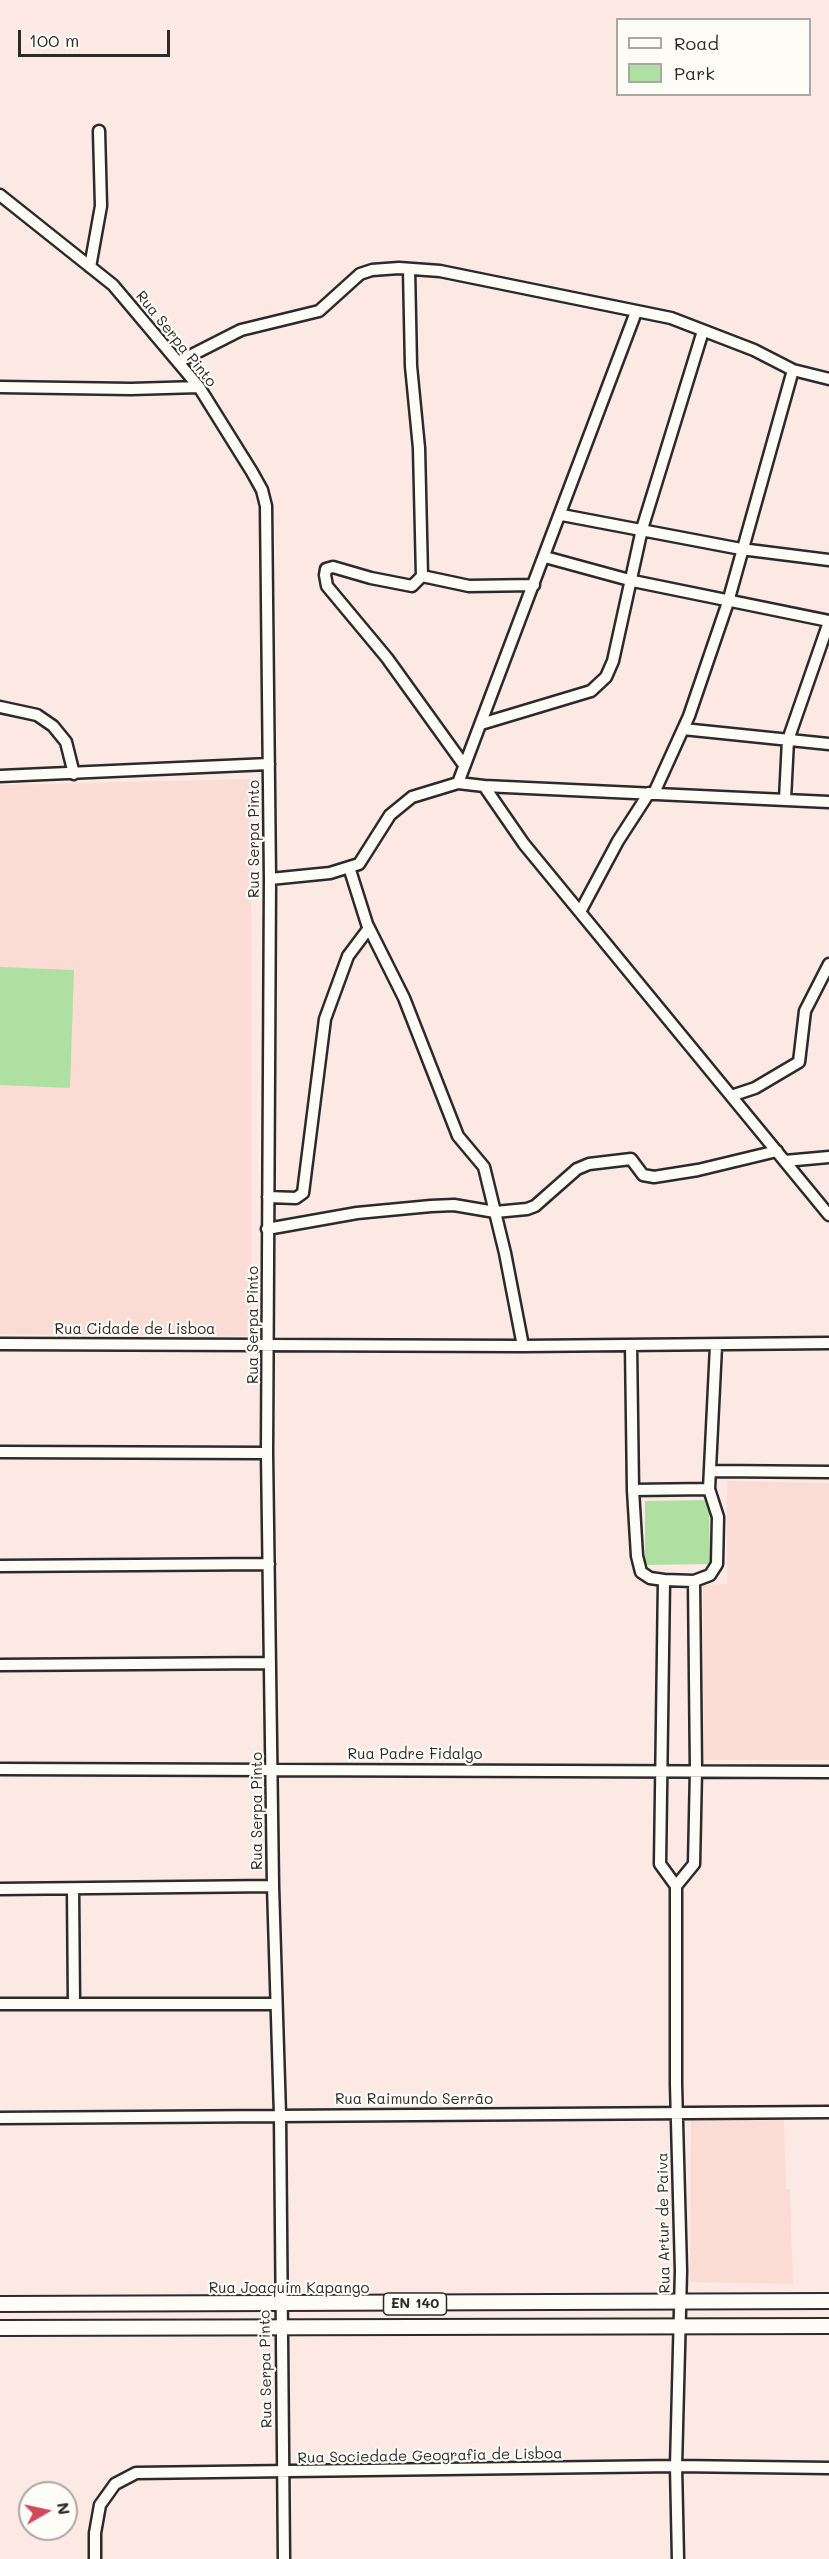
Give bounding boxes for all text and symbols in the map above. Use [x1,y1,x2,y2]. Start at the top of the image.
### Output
scale bar [21,18,172,56]
legend [616,18,811,96]
text: 100 m [29,28,79,52]
text: Road [674,31,719,55]
text: Park [674,61,715,85]
street label: Rua Serpa Pinto [132,287,220,391]
street label: Rua Serpa Pinto [245,780,263,898]
street label: Rua Serpa Pinto [244,1266,262,1384]
street label: Rua Cidade de Lisboa [55,1320,215,1338]
street label: Rua Padre Fidalgo [348,1745,482,1763]
street label: Rua Serpa Pinto [248,1752,266,1870]
street label: Rua Raimundo Serrão [335,2090,493,2108]
street label: Rua Artur de Paiva [654,2152,674,2294]
street label: Rua Joaquim Kapango [209,2279,369,2297]
road number: EN 140 [384,2293,446,2315]
street label: Rua Serpa Pinto [256,2310,276,2428]
street label: Rua Sociedade Geografia de Lisboa [297,2445,563,2467]
north arrow [18,2481,78,2541]
text: N [53,2501,76,2516]

